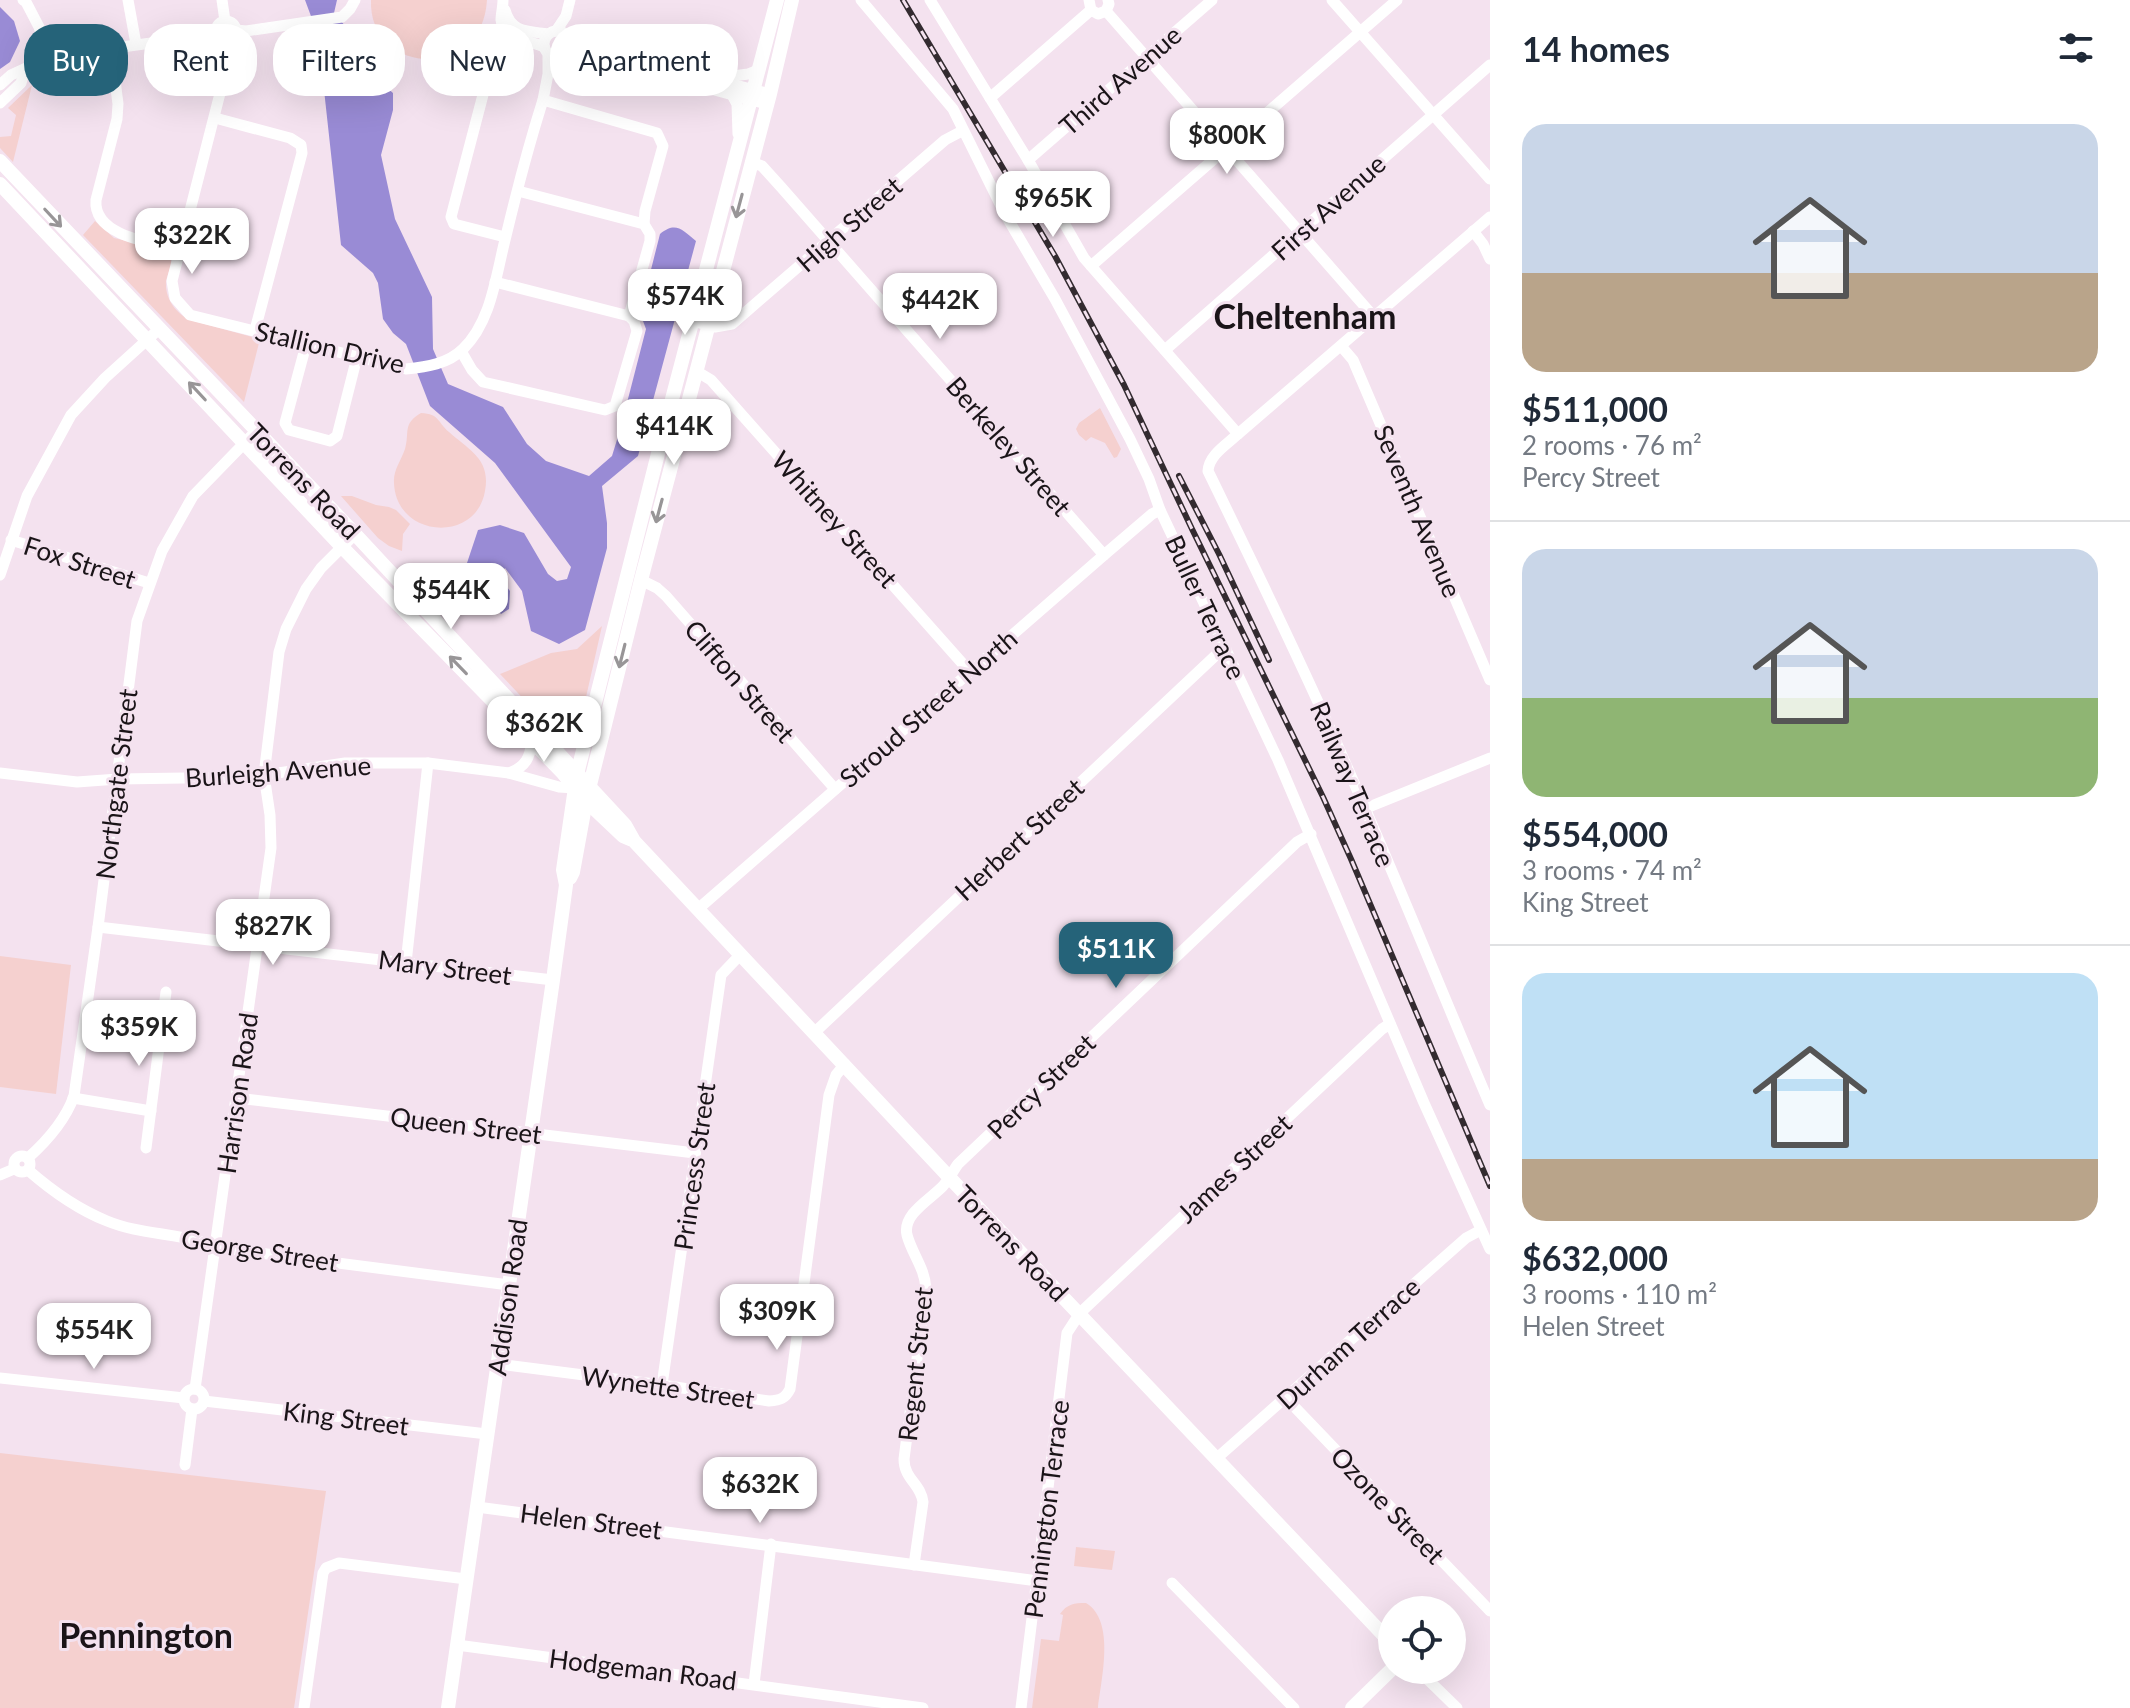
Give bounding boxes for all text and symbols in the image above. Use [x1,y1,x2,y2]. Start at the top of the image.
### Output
street label: Third Avenue [1052,18,1188,142]
chip: Buy [24,24,128,96]
chip: Rent [144,24,257,96]
chip: Filters [273,24,405,96]
chip: New [421,24,534,96]
chip: Apartment [550,24,738,96]
icon: filters [2054,26,2098,70]
text: 14 homes [1522,28,1670,69]
pin: $800K [1171,108,1283,176]
text: $800K [1188,118,1266,150]
street label: First Avenue [1264,147,1392,267]
street label: High Street [790,169,909,278]
pin: $965K [997,171,1109,239]
icon: home [1738,176,1882,320]
text: $965K [1014,181,1092,213]
one-way arrow [731,192,746,218]
one-way arrow [44,208,63,228]
pin: $322K [136,208,248,276]
text: $322K [153,218,231,250]
pin: $574K [629,269,741,337]
pin: $442K [884,273,996,341]
text: $574K [646,279,724,311]
text: $442K [901,283,979,315]
district label: Cheltenham [1213,295,1397,336]
street label: Stallion Drive [252,314,408,380]
street label: Berkeley Street [940,370,1078,522]
one-way arrow [188,382,206,402]
text: $511,000 [1522,388,1668,429]
pin: $414K [618,399,730,467]
text: $414K [635,409,713,441]
street label: Torrens Road [241,416,367,546]
street label: Seventh Avenue [1367,420,1469,602]
text: 2 rooms · 76 m² [1522,429,1702,461]
street label: Whitney Street [765,444,905,594]
text: Percy Street [1522,461,1660,493]
one-way arrow [650,498,665,524]
street label: Fox Street [20,529,141,595]
street label: Buller Terrace [1159,530,1253,684]
pin: $544K [395,563,507,631]
text: $544K [412,573,490,605]
icon: home [1738,601,1882,745]
street label: Clifton Street [678,613,802,749]
street label: Stroud Street North [833,622,1023,794]
one-way arrow [614,642,629,668]
one-way arrow [449,656,468,675]
street label: Northgate Street [88,686,144,881]
pin: $362K [488,696,600,764]
street label: Railway Terrace [1304,697,1402,871]
text: $362K [505,706,583,738]
street label: Burleigh Avenue [184,749,372,793]
street label: Herbert Street [948,771,1091,907]
text: $554,000 [1522,813,1668,854]
text: 3 rooms · 74 m² [1522,854,1702,886]
text: King Street [1522,886,1649,918]
pin: $827K [217,899,329,967]
text: $827K [234,909,312,941]
pin: $511K [1060,922,1172,990]
text: $511K [1077,932,1155,964]
street label: Mary Street [377,943,514,991]
pin: $359K [83,1000,195,1068]
text: $359K [100,1010,178,1042]
street label: Harrison Road [210,1010,264,1176]
icon: home [1738,1025,1882,1169]
street label: Percy Street [980,1026,1102,1145]
street label: Princess Street [666,1079,722,1252]
street label: Queen Street [389,1100,544,1150]
street label: James Street [1170,1106,1298,1229]
street label: Torrens Road [949,1178,1075,1308]
street label: Addison Road [480,1217,534,1377]
street label: George Street [179,1222,342,1278]
text: $632,000 [1522,1237,1668,1278]
street label: Durham Terrace [1270,1270,1426,1416]
text: 3 rooms · 110 m² [1522,1278,1717,1310]
pin: $309K [721,1284,833,1352]
street label: Regent Street [891,1285,939,1443]
text: $309K [738,1294,816,1326]
pin: $554K [38,1303,150,1371]
text: Helen Street [1522,1310,1665,1342]
text: $554K [55,1313,133,1345]
street label: Wynette Street [579,1359,757,1415]
street label: King Street [281,1394,411,1442]
street label: Pennington Terrace [1017,1398,1075,1620]
street label: Ozone Street [1324,1440,1452,1571]
pin: $632K [704,1457,816,1525]
text: $632K [721,1467,799,1499]
street label: Helen Street [518,1496,664,1546]
map controls [1378,1596,1466,1684]
button: locate [1378,1596,1466,1684]
district label: Pennington [59,1614,233,1655]
street label: Hodgeman Road [547,1642,739,1696]

